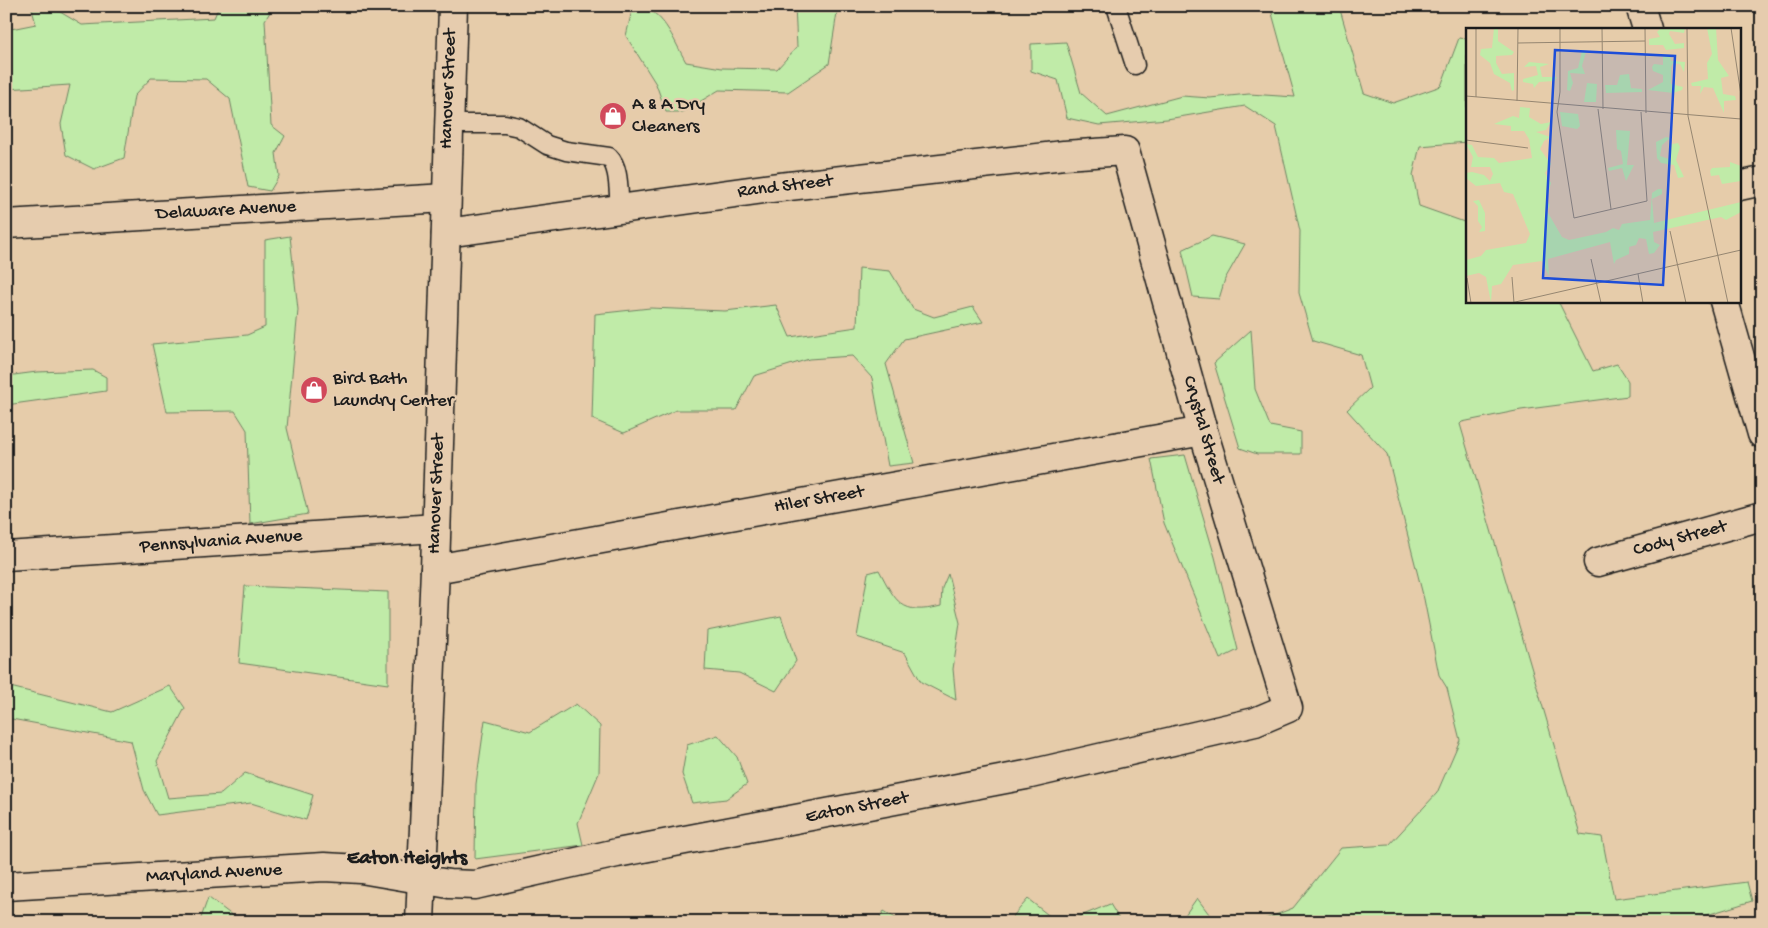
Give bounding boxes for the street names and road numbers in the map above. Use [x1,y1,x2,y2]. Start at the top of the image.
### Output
street label: Hanover Street [435,26,463,150]
street label: Rand Street [736,169,836,204]
street label: Delaware Avenue [153,196,297,226]
street label: Crystal Street [1177,373,1230,489]
street label: Hanover Street [423,431,451,555]
street label: Hiler Street [772,480,868,519]
street label: Cody Street [1631,515,1731,563]
street label: Pennsylvania Avenue [138,525,303,559]
street label: Eaton Street [804,786,913,829]
street label: Maryland Avenue [145,859,283,889]

